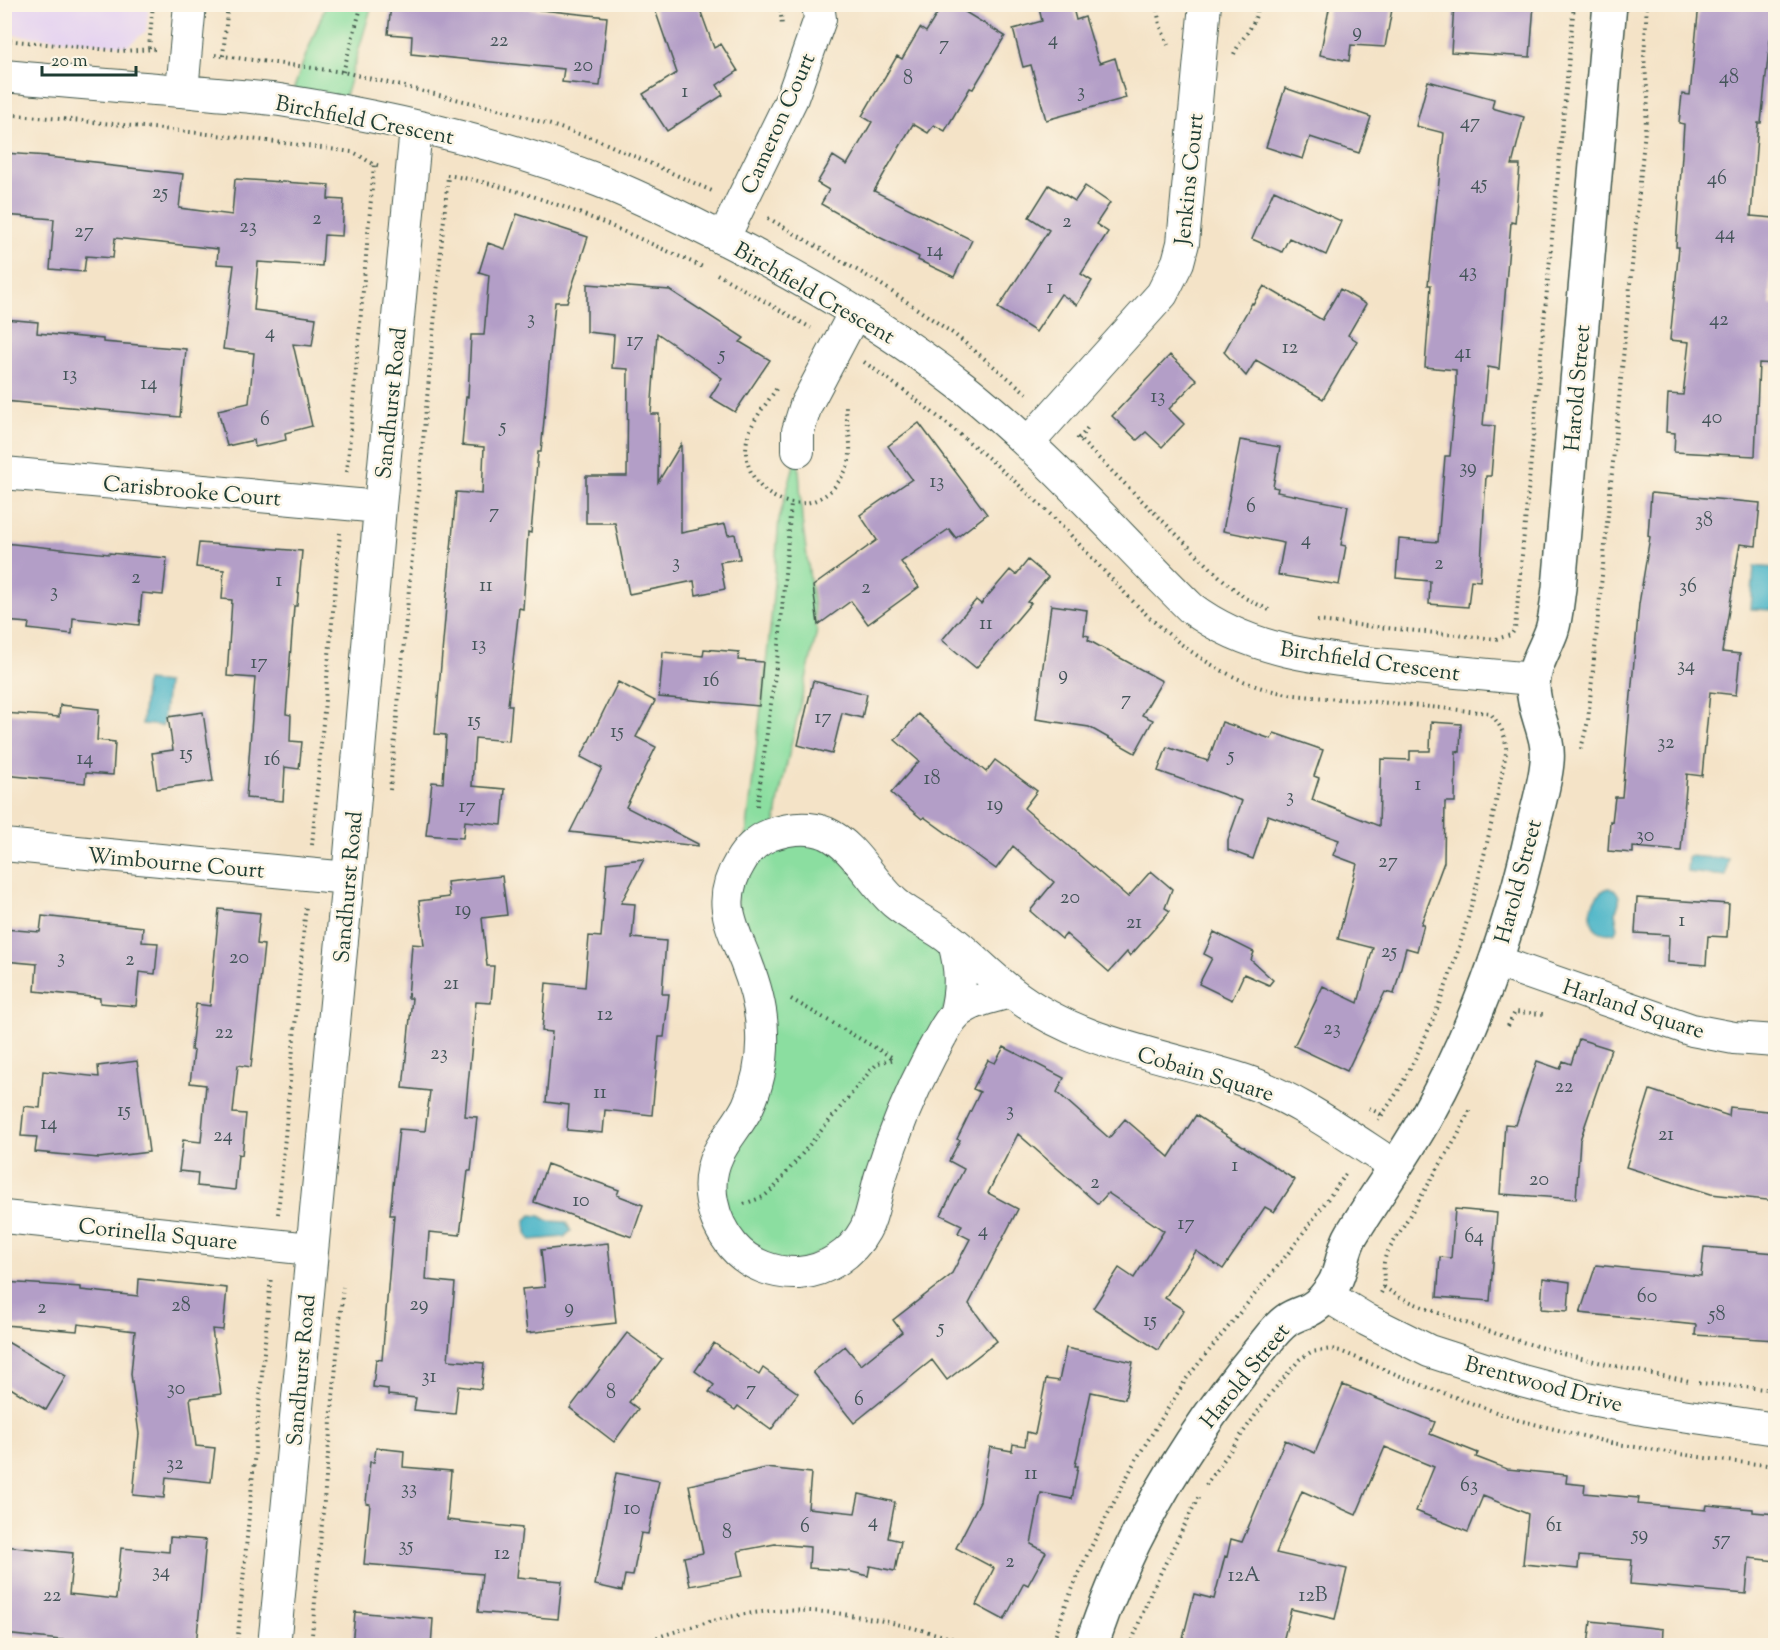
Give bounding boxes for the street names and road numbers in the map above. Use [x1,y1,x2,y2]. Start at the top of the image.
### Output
street label: Cameron Court [734,48,825,200]
street label: Birchfield Crescent [272,89,457,155]
street label: Jenkins Court [1168,112,1214,248]
street label: Birchfield Crescent [727,235,900,354]
street label: Harold Street [1558,323,1601,453]
street label: Sandhurst Road [369,326,417,481]
street label: Carisbrooke Court [101,469,283,517]
street label: Birchfield Crescent [1278,635,1462,691]
street label: Sandhurst Road [327,810,373,965]
street label: Harold Street [1488,816,1552,947]
street label: Wimbourne Court [86,841,266,889]
street label: Harland Square [1558,973,1708,1049]
street label: Cobain Square [1133,1040,1277,1112]
street label: Corinella Square [77,1212,239,1260]
street label: Sandhurst Road [280,1293,326,1448]
street label: Harold Street [1194,1317,1299,1436]
street label: Brentwood Drive [1461,1349,1626,1422]

